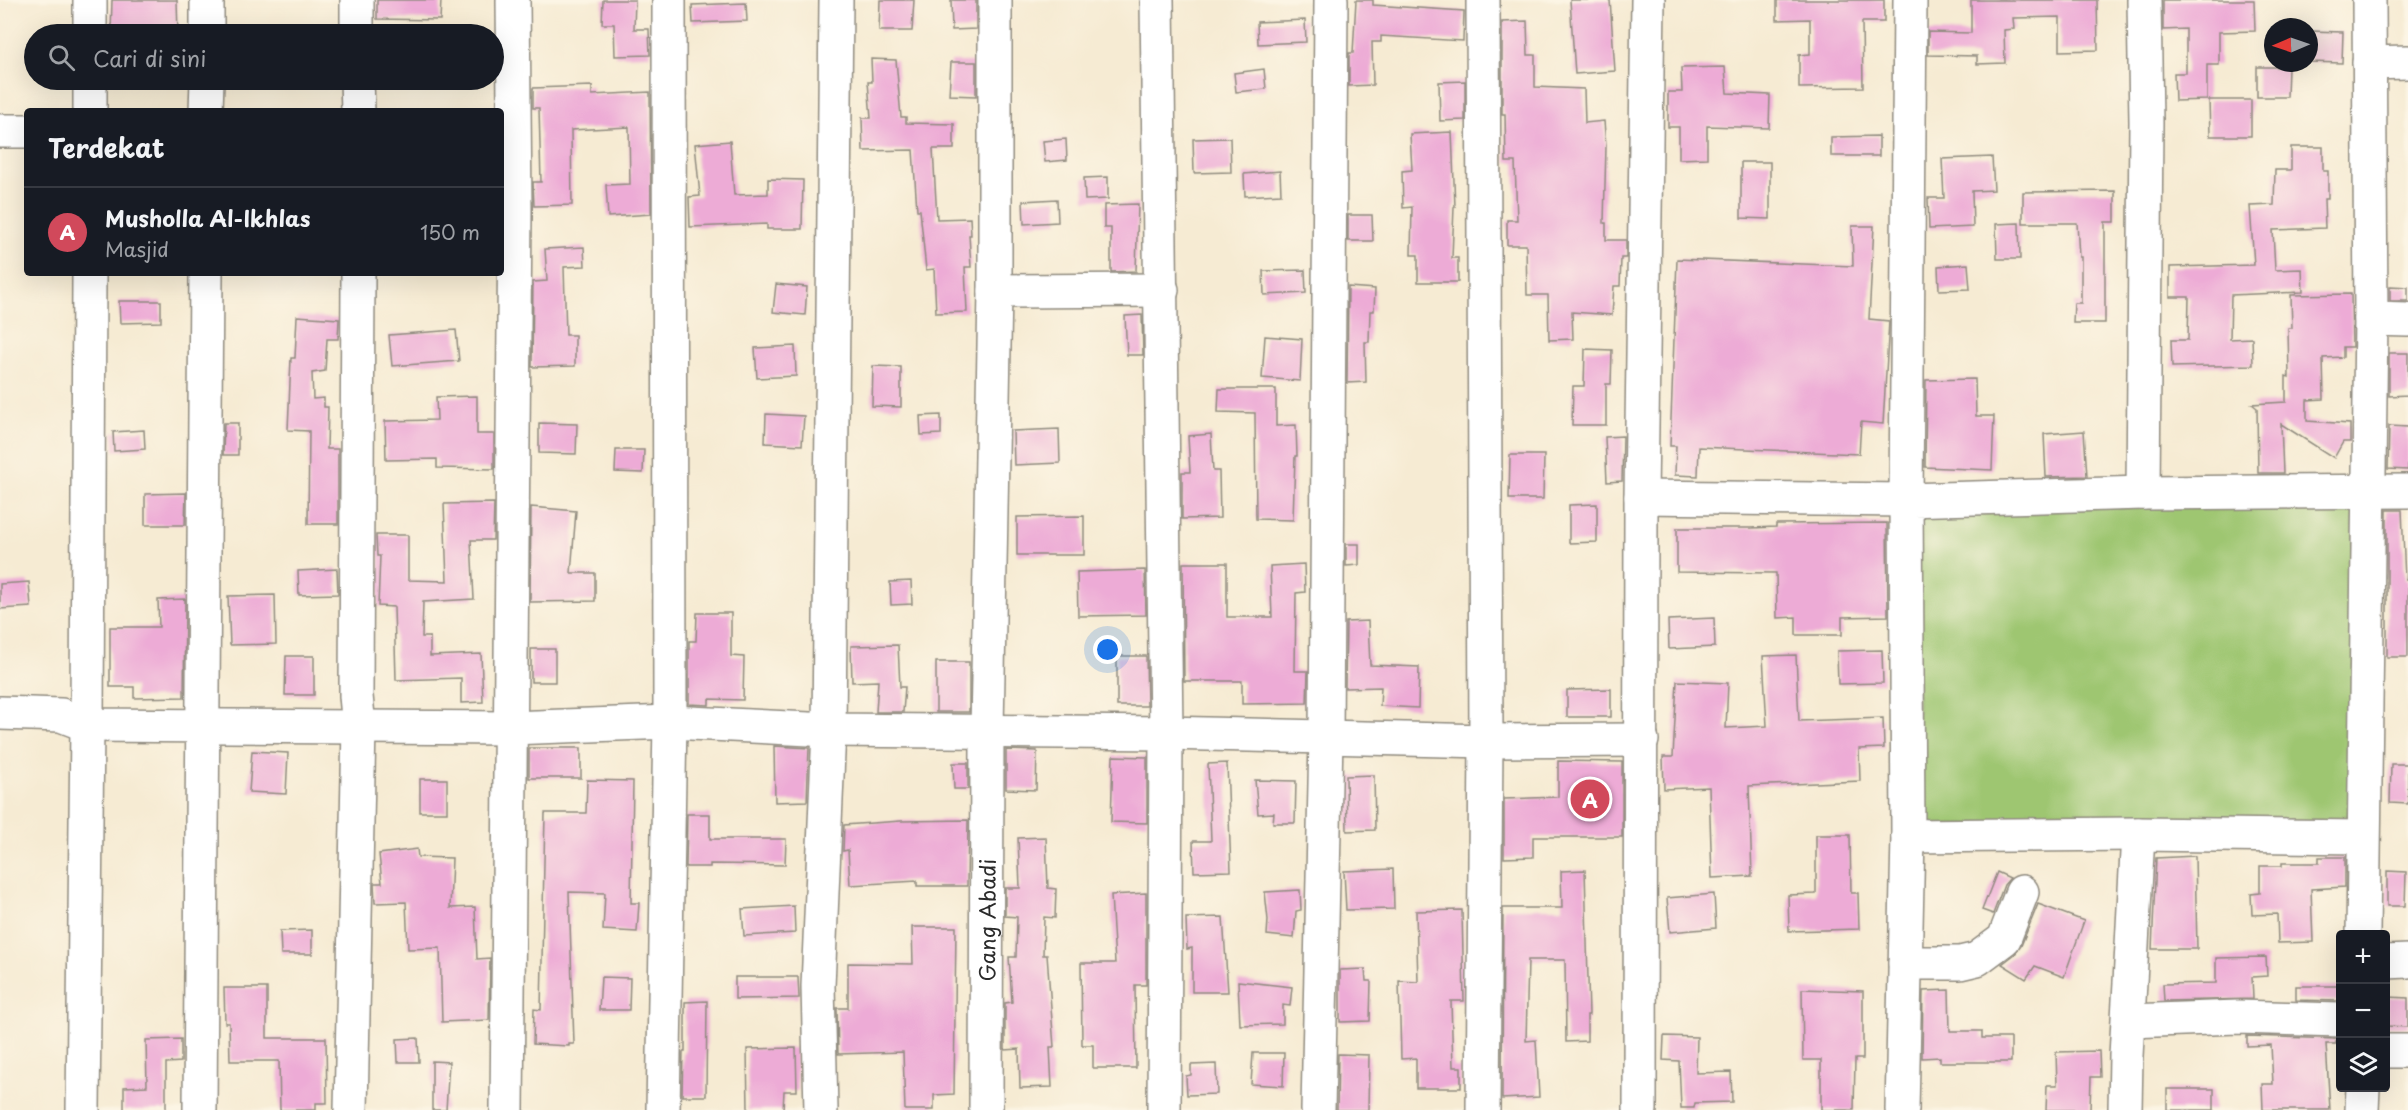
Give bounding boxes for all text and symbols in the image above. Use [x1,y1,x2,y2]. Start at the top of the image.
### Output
north arrow [2264,18,2318,72]
search box [24,24,504,90]
icon: search [45,41,78,74]
text: Cari di sini [93,41,206,74]
text: Terdekat [48,128,165,167]
text: Musholla Al-Ikhlas [105,201,310,234]
text: A [60,217,75,247]
text: 150 m [420,217,480,247]
text: Masjid [105,234,169,264]
your location [1093,635,1122,664]
pin: A [1570,776,1610,822]
street label: Gang Abadi [970,859,1003,981]
map controls [2336,930,2390,1092]
button: + [2336,930,2390,984]
button: − [2336,984,2390,1038]
button: layers [2336,1038,2390,1092]

